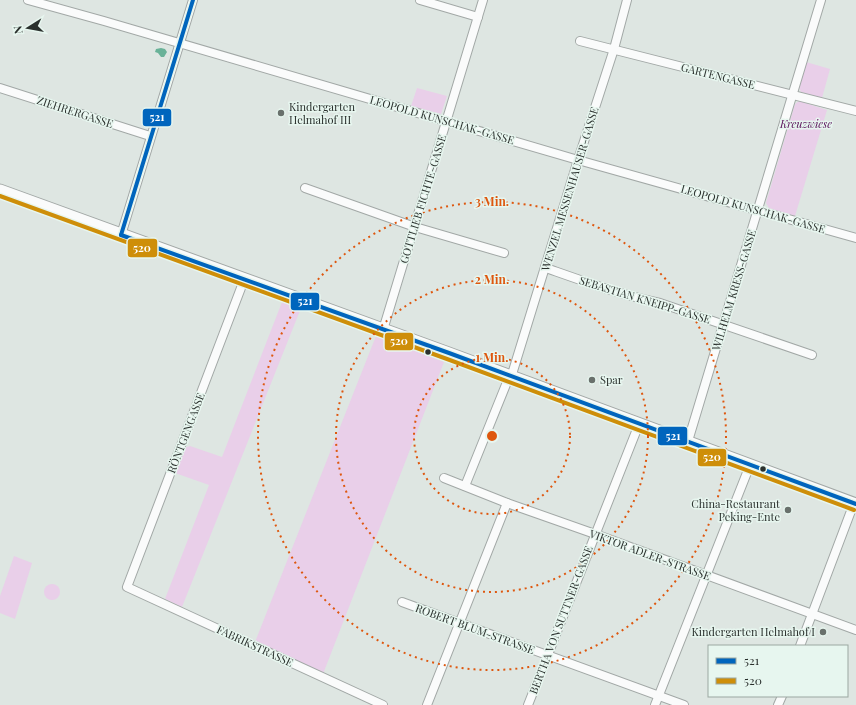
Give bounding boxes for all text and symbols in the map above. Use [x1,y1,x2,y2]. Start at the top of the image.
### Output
north arrow [8,8,48,48]
text: N [10,25,26,35]
street label: GARTENGASSE [679,59,757,92]
street label: ZIEHRERGASSE [35,92,116,131]
street label: LEOPOLD KUNSCHAK-GASSE [368,92,517,147]
place label: Kindergarten Helmahof III [289,99,355,127]
street label: WENZEL MESSENHAUSER-GASSE [537,105,602,274]
line badge: 521 [142,108,172,127]
marker: Kindergarten Helmahof III [276,108,286,118]
text: 521 [149,109,165,124]
park label: Kreuzwiese [779,116,832,131]
street label: GOTTLIEB FICHTE-GASSE [396,132,449,265]
street label: LEOPOLD KUNSCHAK-GASSE [679,181,828,236]
text: 3 Min. [475,193,509,209]
street label: WILHELM KRESS-GASSE [708,227,759,353]
line badge: 520 [127,238,158,258]
text: 520 [133,240,151,255]
text: 2 Min. [475,271,509,287]
street label: SEBASTIAN KNEIPP-GASSE [578,272,713,327]
line badge: 521 [290,292,320,311]
text: 521 [297,293,313,308]
line badge: 520 [384,332,414,351]
text: 520 [390,333,408,348]
unlabelled marker [423,347,433,357]
text: 1 Min. [476,349,508,365]
place label: Spar [600,372,623,387]
marker: Spar [587,375,597,385]
street label: RÖNTGENGASSE [163,390,208,475]
line badge: 521 [657,426,688,446]
text: 521 [665,428,681,443]
centre of rings [485,429,499,443]
line badge: 520 [697,448,727,467]
text: 520 [703,449,721,464]
unlabelled marker [758,464,768,474]
place label: China-Restaurant Peking-Ente [691,496,780,524]
marker: China-Restaurant Peking-Ente [783,505,793,515]
street label: VIKTOR ADLER-STRASSE [587,525,713,584]
street label: BERTHA VON SUTTNER-GASSE [525,543,596,696]
street label: ROBERT BLUM-STRASSE [413,600,537,657]
street label: FABRIKSTRASSE [215,621,296,670]
place label: Kindergarten Helmahof I [692,624,815,639]
marker: Kindergarten Helmahof I [818,627,828,637]
legend [708,645,848,697]
text: 521 [744,652,760,668]
text: 520 [744,672,762,688]

